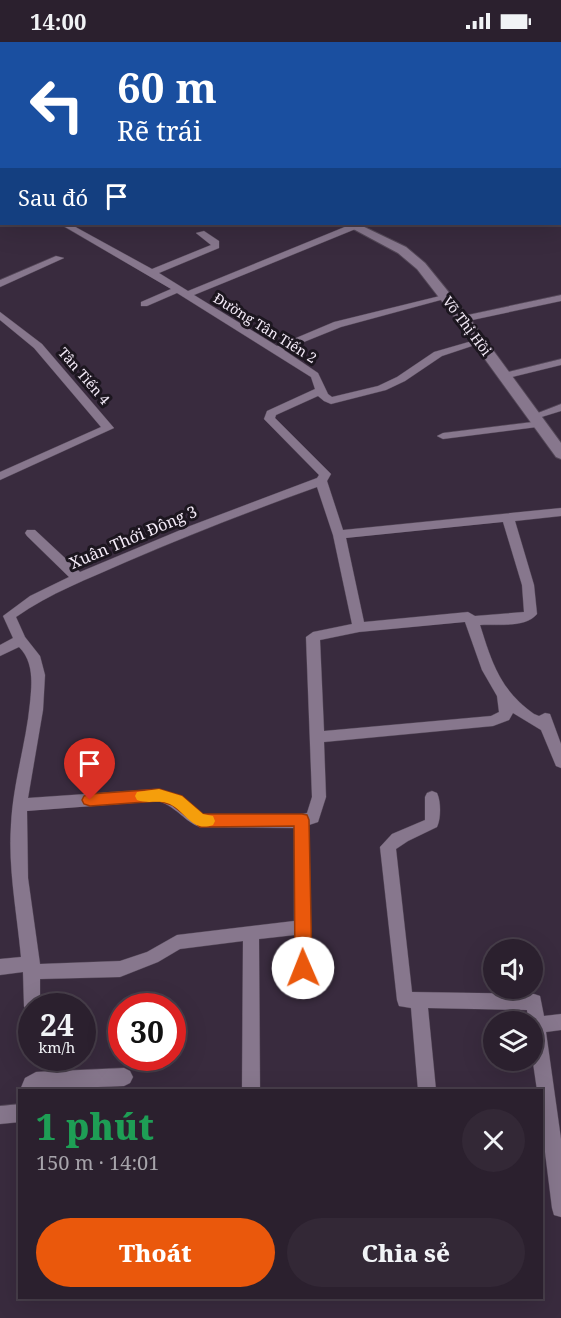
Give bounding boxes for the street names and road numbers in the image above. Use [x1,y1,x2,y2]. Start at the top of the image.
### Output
street label: Đường Tân Tiến 2 [210,288,320,367]
street label: Võ Thị Hồi [439,292,496,360]
street label: Tân Tiến 4 [54,343,115,408]
street label: Xuân Thới Đông 3 [66,500,200,574]

